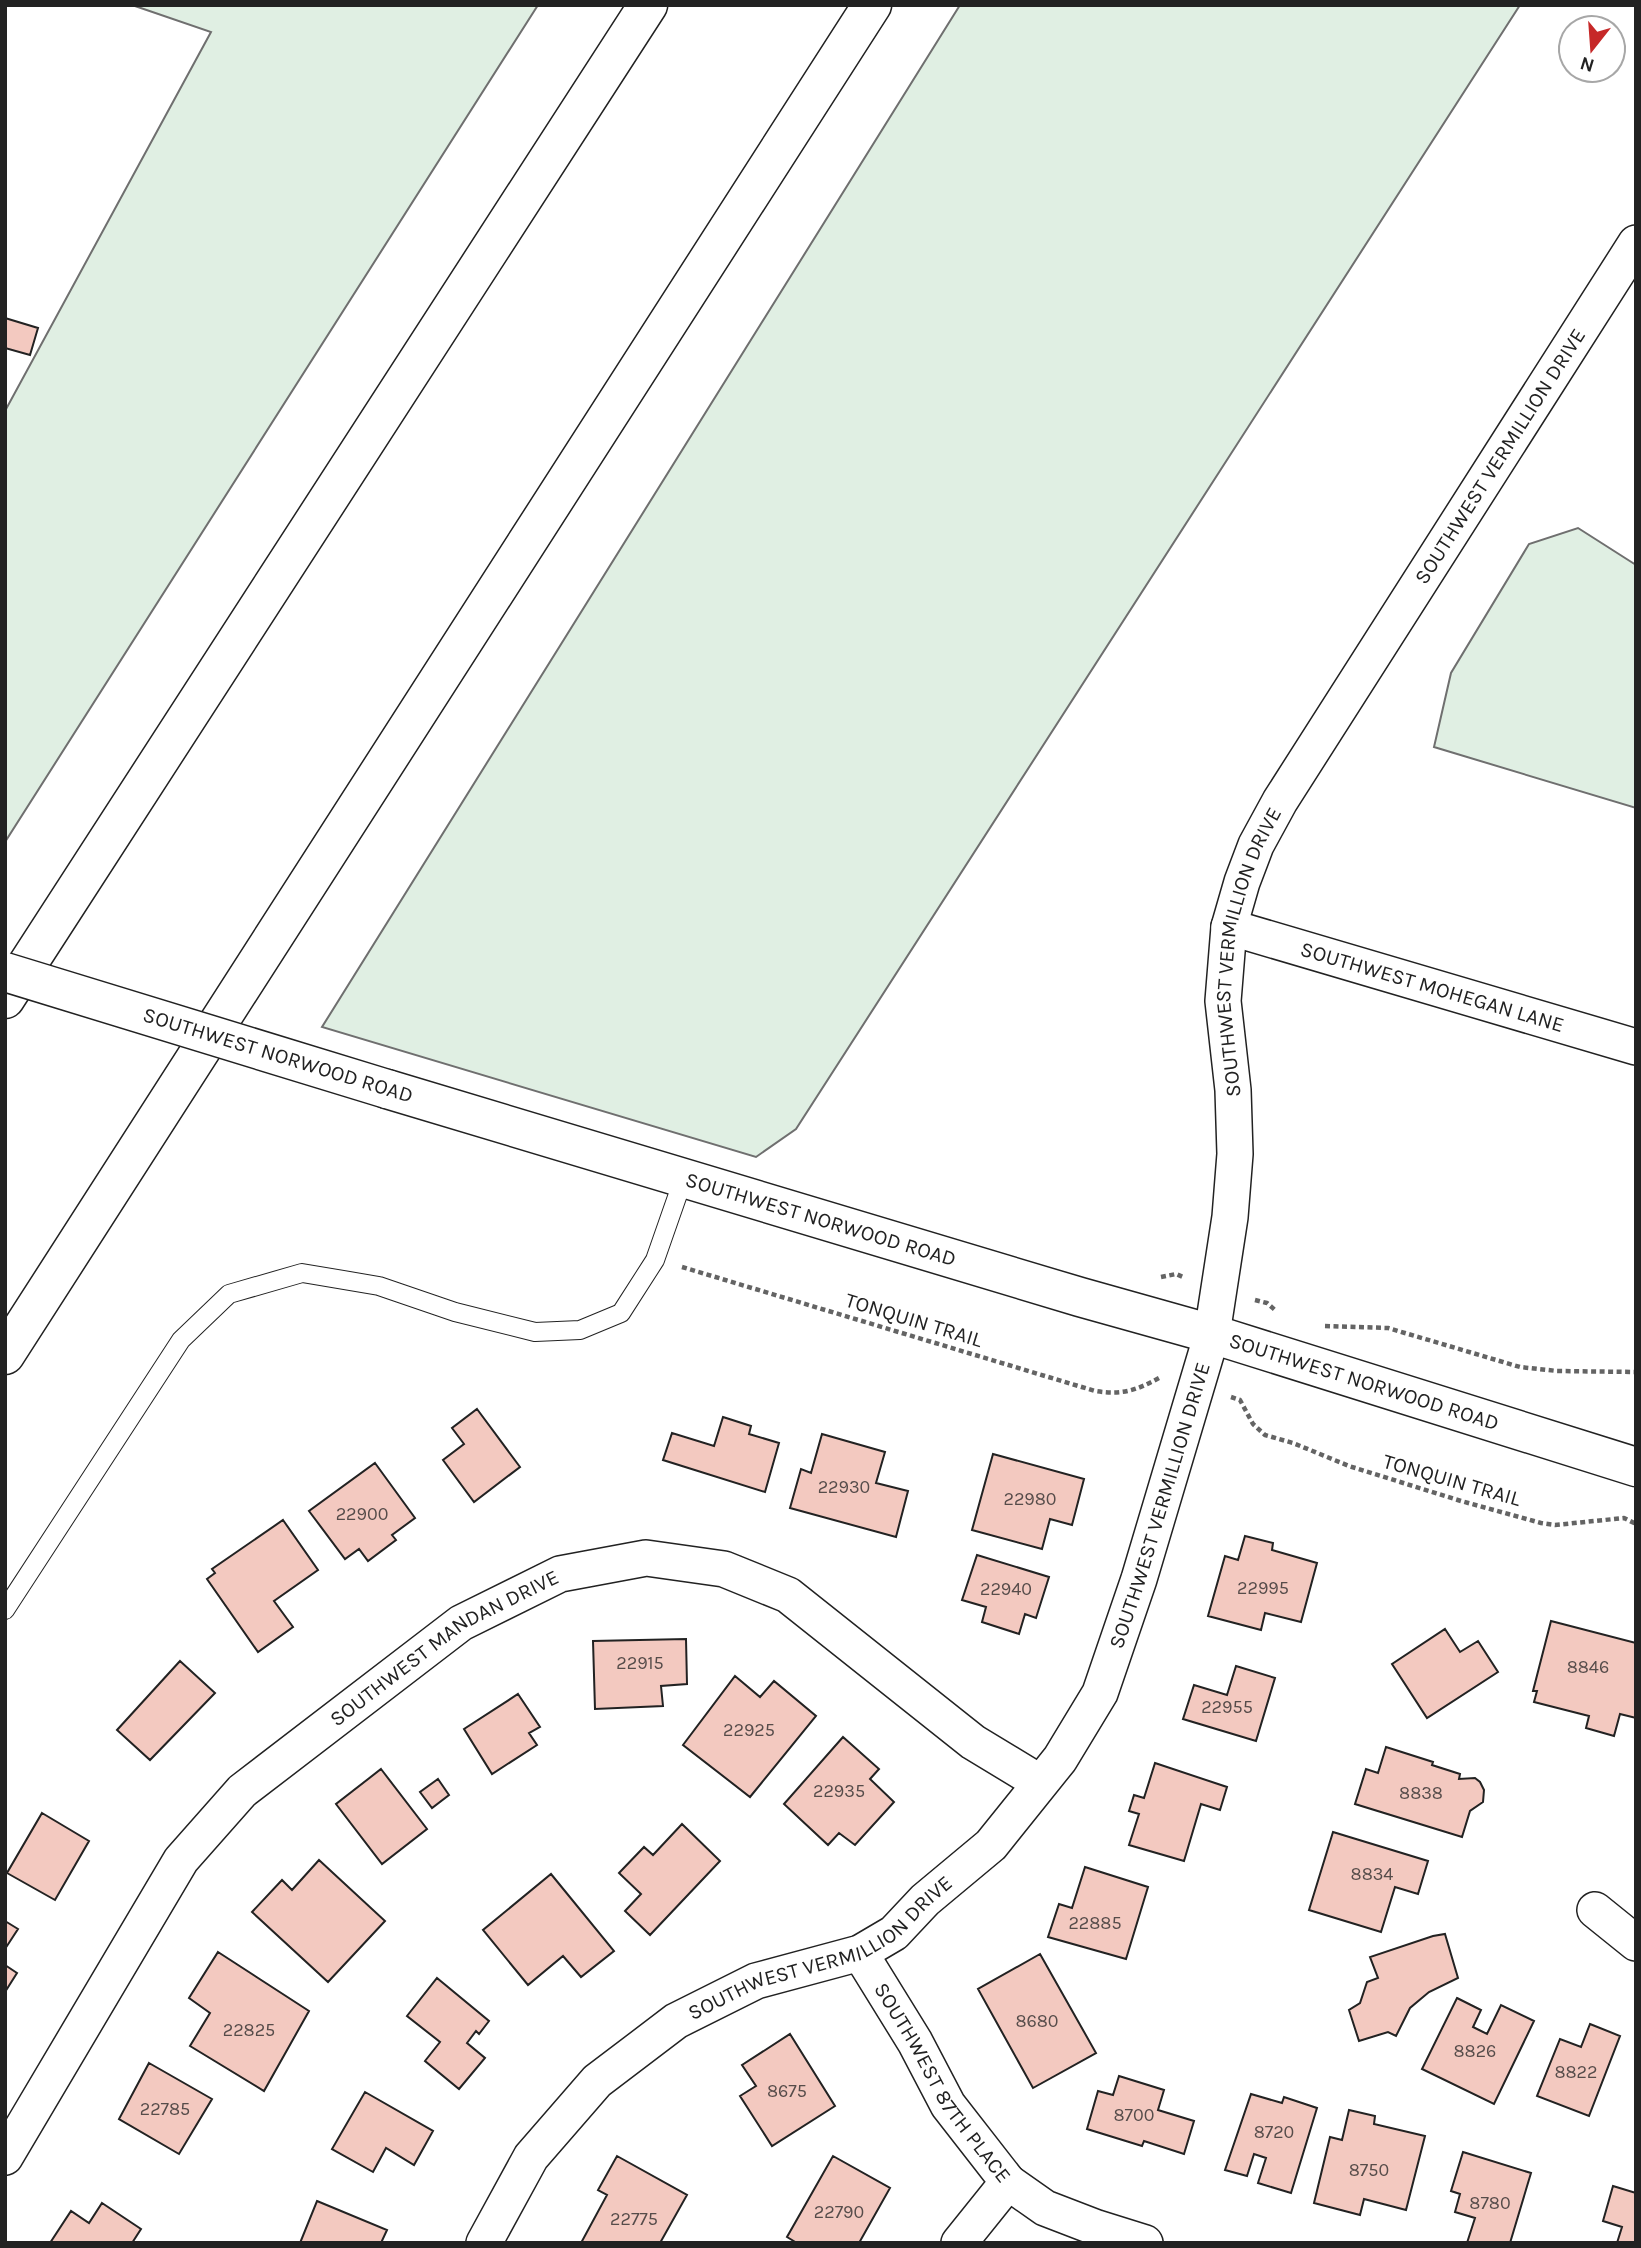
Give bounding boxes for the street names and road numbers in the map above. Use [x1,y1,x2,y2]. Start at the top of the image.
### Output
street label: SOUTHWEST VERMILLION DRIVE [1410,324,1590,589]
street label: SOUTHWEST VERMILLION DRIVE [1211,803,1286,1097]
street label: SOUTHWEST MOHEGAN LANE [1298,937,1567,1037]
street label: SOUTHWEST NORWOOD ROAD [140,1002,416,1108]
street label: SOUTHWEST NORWOOD ROAD [683,1167,959,1271]
street label: TONQUIN TRAIL [842,1288,986,1352]
street label: SOUTHWEST NORWOOD ROAD [1226,1328,1502,1435]
street label: SOUTHWEST VERMILLION DRIVE [1104,1359,1215,1652]
street label: TONQUIN TRAIL [1380,1449,1524,1511]
street label: SOUTHWEST MANDAN DRIVE [325,1565,562,1731]
street label: SOUTHWEST VERMILLION DRIVE [684,1871,957,2025]
street label: SOUTHWEST 87TH PLACE [869,1978,1016,2187]

